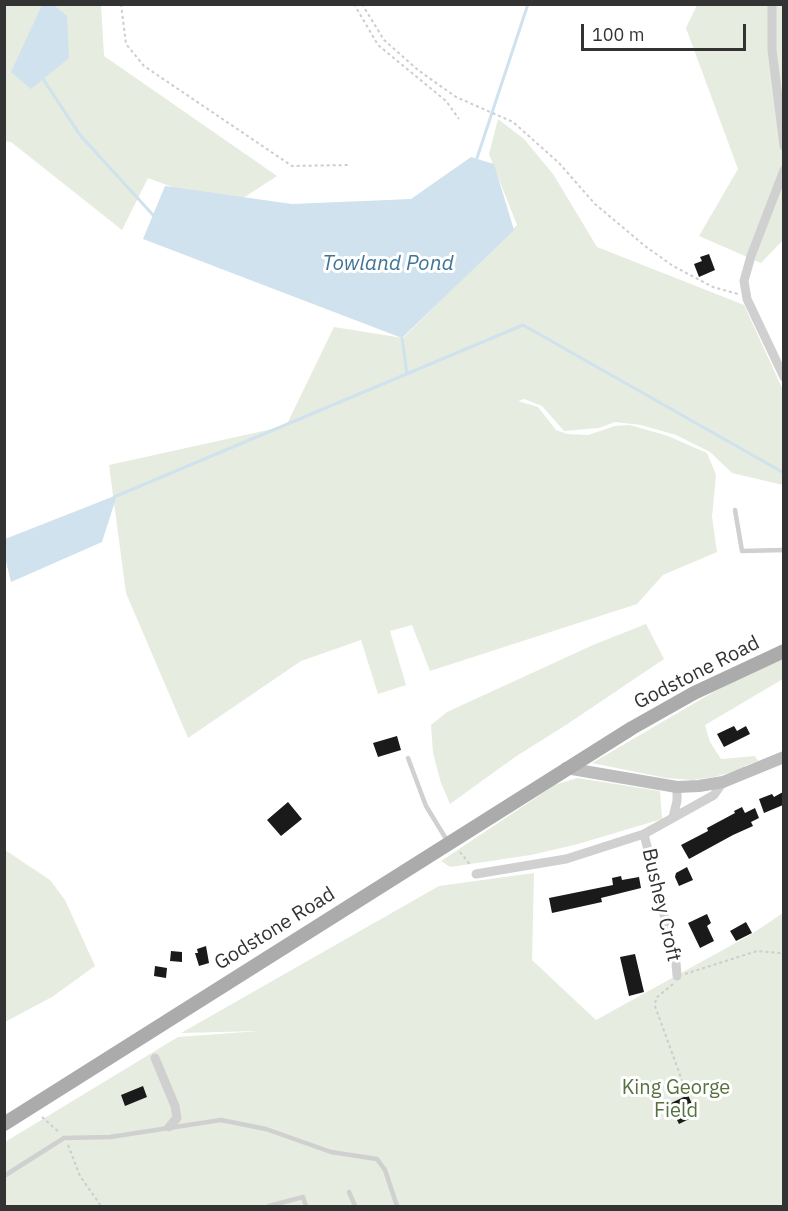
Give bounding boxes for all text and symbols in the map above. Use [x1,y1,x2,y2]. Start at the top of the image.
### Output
scale bar [584,12,749,50]
text: 100 m [592,23,644,46]
water label: Towland Pond [322,251,454,277]
street label: Godstone Road [630,631,764,715]
street label: Bushey Croft [636,846,686,964]
street label: Godstone Road [210,882,340,976]
park label: King George Field [622,1076,730,1123]

